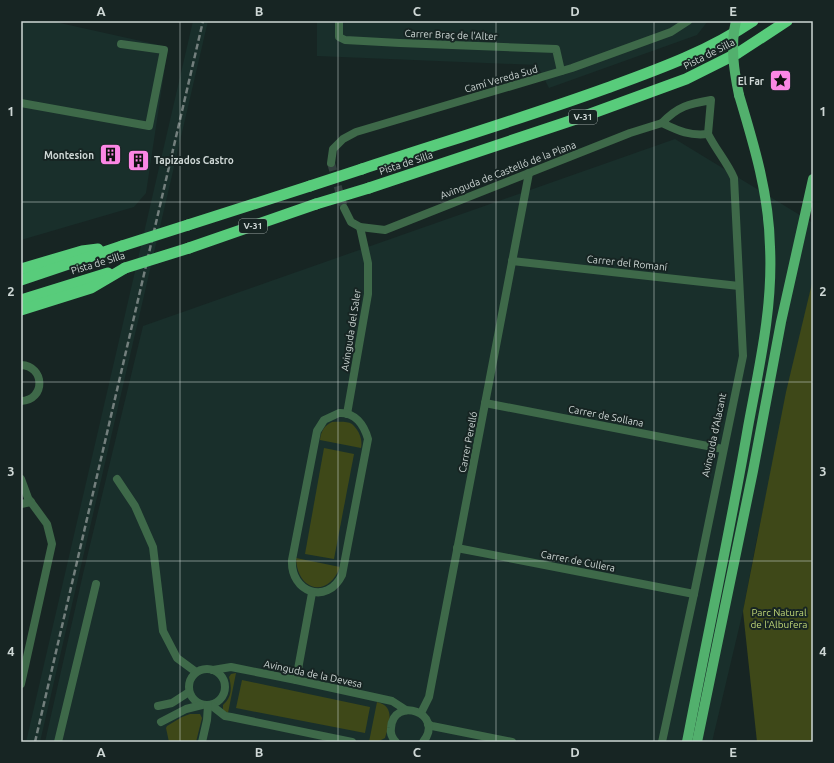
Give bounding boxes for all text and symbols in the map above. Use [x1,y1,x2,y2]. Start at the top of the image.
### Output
text: A [96,4,106,18]
text: B [255,4,264,18]
text: C [413,4,422,18]
text: D [570,4,580,18]
text: E [729,4,737,18]
street label: Carrer Braç de l'Alter [404,28,498,42]
street label: Pista de Silla [682,36,736,72]
street label: Camí Vereda Sud [463,63,539,95]
place icon: El Far [767,68,793,94]
place label: El Far [738,76,765,87]
text: 1 [7,104,15,118]
text: 1 [819,104,827,118]
road number: V-31 [569,110,597,124]
street label: Avinguda de Castelló de la Plana [439,139,577,201]
building icon: Montesion [97,142,123,168]
building icon: Tapizados Castro [125,147,151,173]
street label: Pista de Silla [378,149,434,177]
place label: Montesion [44,150,94,161]
place label: Tapizados Castro [154,155,234,166]
road number: V-31 [239,219,267,233]
street label: Pista de Silla [70,250,126,276]
street label: Carrer del Romaní [586,253,668,273]
text: 2 [7,284,15,298]
text: 2 [819,284,827,298]
street label: Avinguda del Saler [339,288,363,372]
street label: Avinguda d'Alacant [700,392,728,478]
street label: Carrer de Sollana [567,403,645,429]
street label: Carrer Perelló [457,410,479,474]
text: 3 [7,464,15,478]
text: 3 [819,464,827,478]
street label: Carrer de Cullera [540,548,616,574]
park label: Parc Natural de l'Albufera [751,607,807,630]
text: 4 [7,644,15,658]
text: 4 [819,644,827,658]
street label: Avinguda de la Devesa [263,658,363,690]
text: A [96,745,106,759]
text: B [255,745,264,759]
text: C [413,745,422,759]
text: D [570,745,580,759]
text: E [729,745,737,759]

